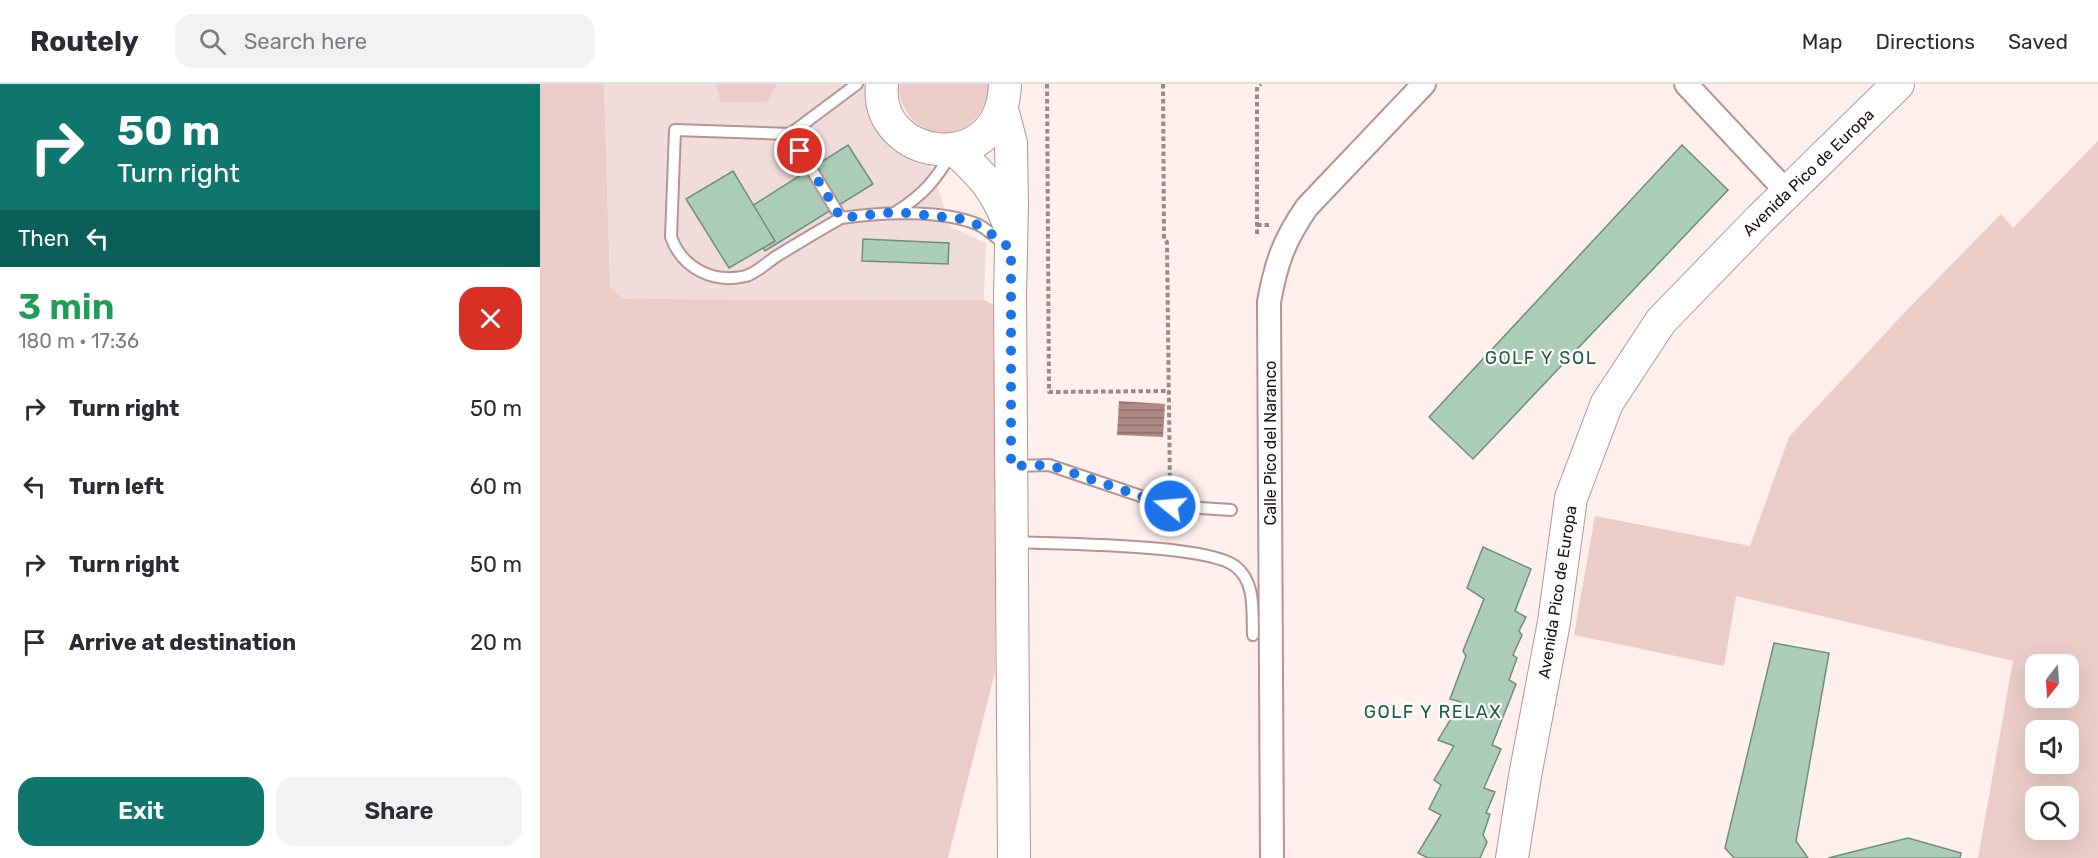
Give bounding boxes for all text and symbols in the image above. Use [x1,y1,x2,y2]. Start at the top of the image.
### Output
search box [175,14,595,68]
text: Routely [30,25,139,58]
icon: search [196,25,229,58]
text: Search here [244,28,367,55]
text: Map [1802,29,1843,54]
text: Directions [1876,29,1975,54]
text: Saved [2008,29,2068,54]
street label: Avenida Pico de Europa [1739,105,1878,240]
text: 50 m [117,106,220,156]
icon: right [18,108,96,186]
pin [774,125,825,176]
icon: arrive [783,134,816,167]
text: Turn right [117,157,240,189]
icon: left [81,222,114,255]
text: Then [18,225,69,252]
text: 3 min [18,285,115,328]
button: close [459,287,522,350]
text: 180 m · 17:36 [18,329,139,353]
district label: GOLF Y SOL [1485,347,1597,369]
street label: Calle Pico del Naranco [1261,361,1280,525]
icon: right [18,392,51,425]
text: Turn right [69,395,179,422]
text: 50 m [470,395,522,422]
icon: left [18,470,51,503]
text: Turn left [69,473,164,500]
text: 60 m [470,473,522,500]
position arrow [1138,474,1202,538]
street label: Avenida Pico de Europa [1534,504,1581,680]
icon: right [18,548,51,581]
text: Turn right [69,551,179,578]
text: 50 m [470,551,522,578]
icon: arrive [18,626,51,659]
text: Arrive at destination [69,629,296,656]
text: 20 m [470,629,522,656]
north arrow [2025,654,2079,708]
map controls [2025,654,2079,840]
district label: GOLF Y RELAX [1364,701,1502,723]
button: sound [2025,720,2079,774]
button: Exit [18,777,264,846]
button: Share [276,777,522,846]
button: search [2025,786,2079,840]

